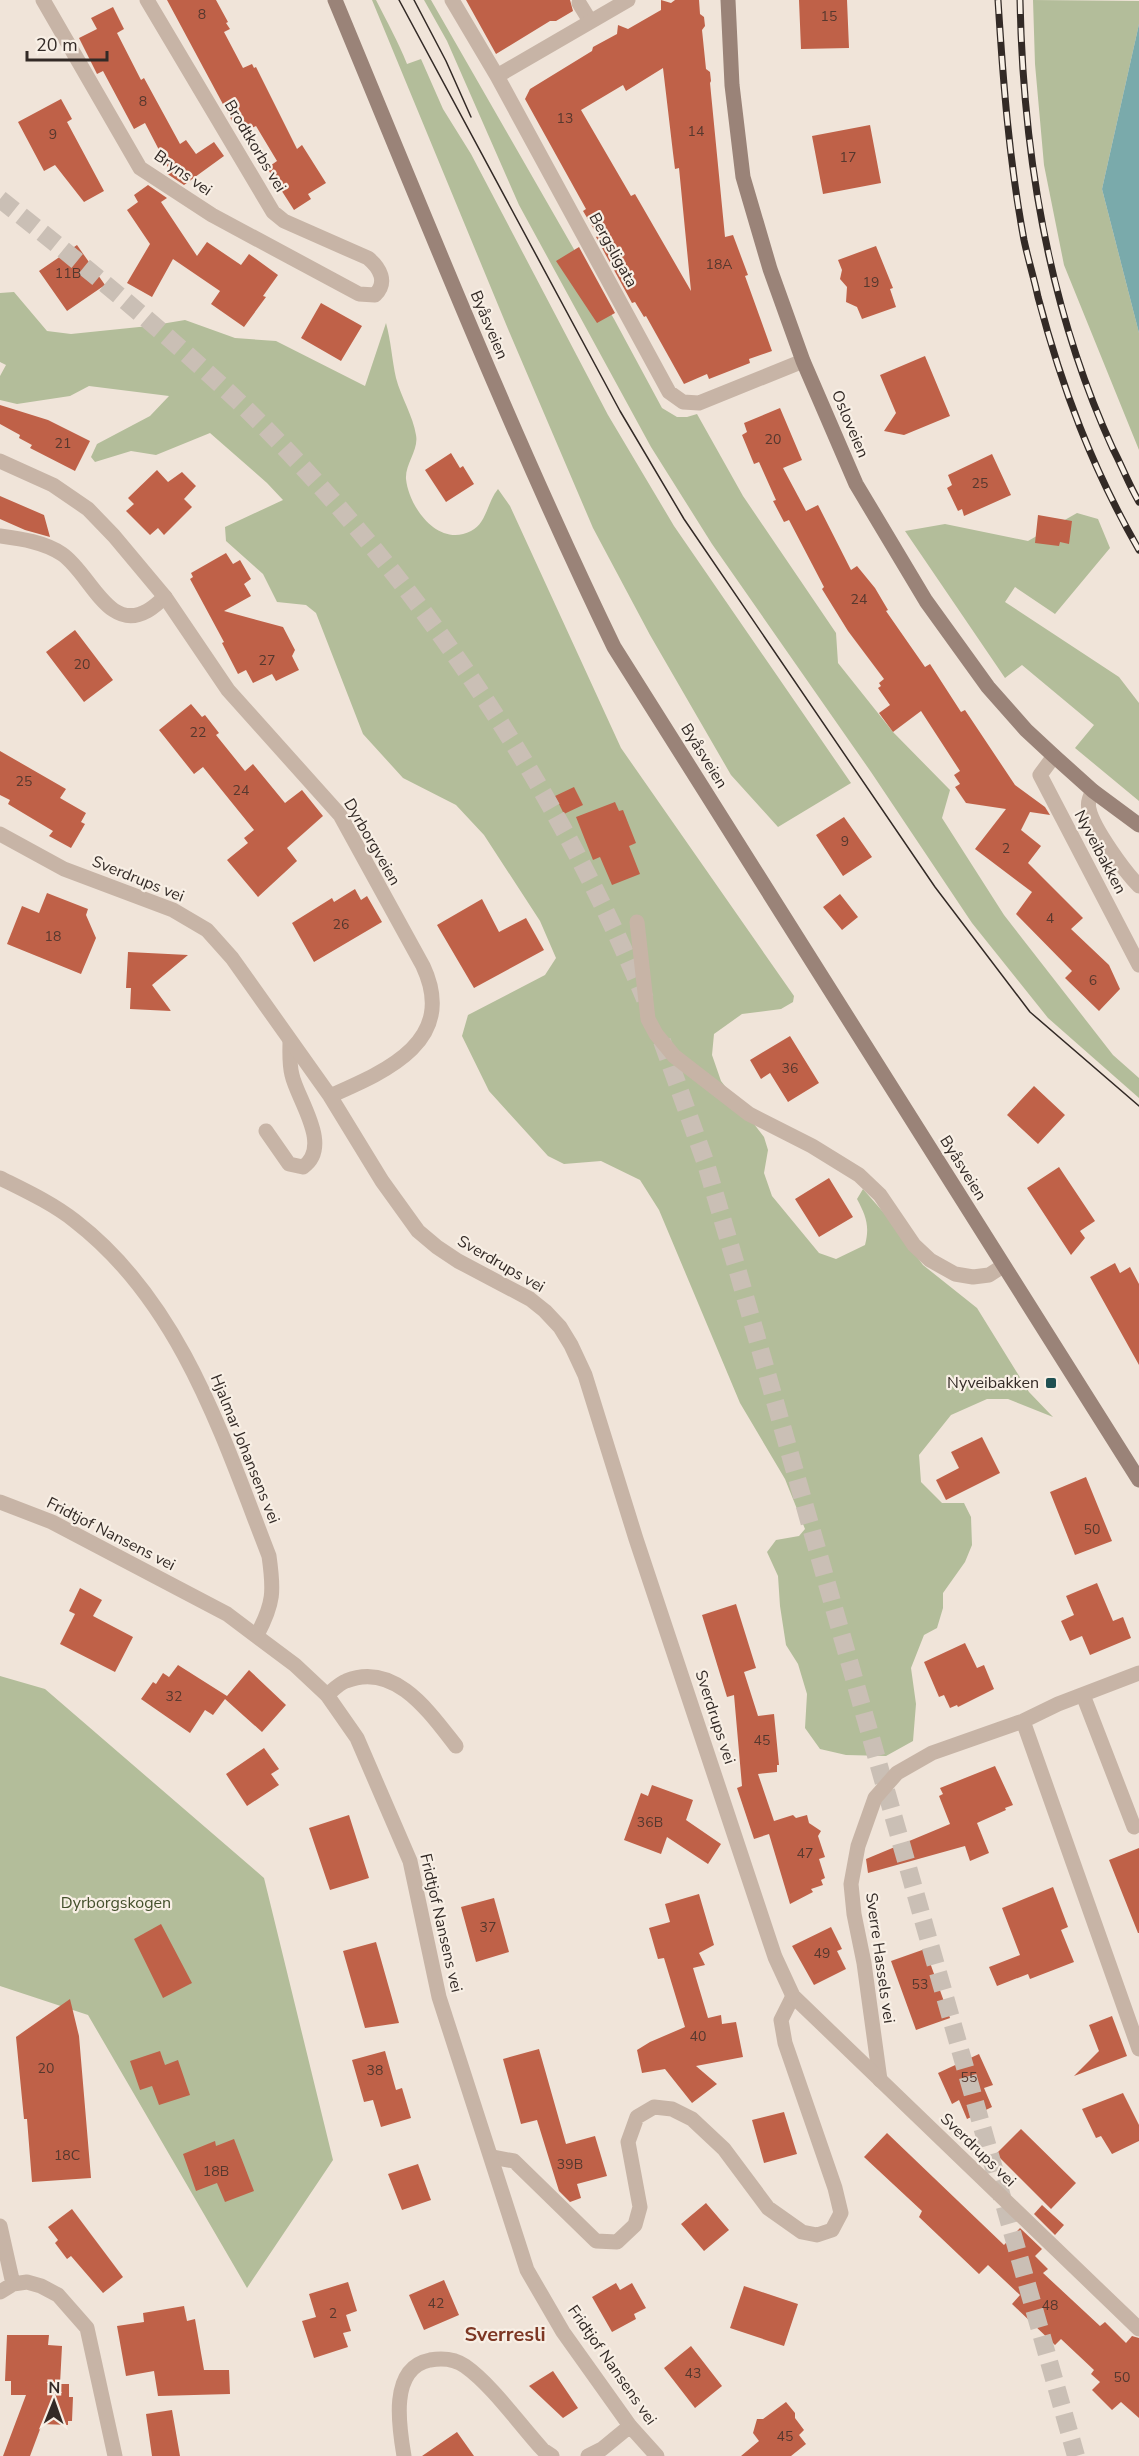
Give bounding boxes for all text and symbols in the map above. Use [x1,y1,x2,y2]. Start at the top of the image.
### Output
house number: 8 [198,5,206,24]
house number: 15 [821,7,837,26]
scale bar [27,24,106,62]
text: 20 m [36,33,78,57]
house number: 8 [139,92,147,111]
street label: Brodtkorbs vei [219,96,291,196]
house number: 13 [557,109,573,128]
house number: 14 [688,122,704,141]
house number: 9 [49,125,57,144]
street label: Bryns vei [149,145,217,201]
house number: 17 [840,148,856,167]
street label: Bergsligata [583,209,643,291]
house number: 18A [705,255,733,274]
house number: 11B [55,264,81,283]
house number: 19 [863,273,879,292]
street label: Byåsveien [465,287,513,363]
street label: Osloveien [826,387,874,461]
house number: 20 [765,430,781,449]
house number: 21 [55,434,71,453]
house number: 25 [972,474,988,493]
house number: 24 [851,590,867,609]
house number: 27 [259,651,275,670]
house number: 20 [74,655,90,674]
street label: Byåsveien [675,719,733,793]
house number: 22 [190,723,206,742]
house number: 25 [16,772,32,791]
house number: 24 [233,781,249,800]
street label: Dyrborgveien [338,794,406,890]
street label: Nyveibakken [1069,806,1131,898]
house number: 9 [841,832,849,851]
house number: 2 [1002,839,1010,858]
street label: Sverdrups vei [89,851,187,907]
house number: 4 [1046,909,1054,928]
house number: 26 [333,915,349,934]
house number: 18 [45,927,61,946]
house number: 6 [1089,971,1097,990]
house number: 36 [782,1059,798,1078]
street label: Byåsveien [934,1131,992,1205]
street label: Sverdrups vei [453,1230,549,1298]
street label: Hjalmar Johansens vei [205,1371,285,1527]
place label: Nyveibakken [947,1372,1039,1394]
marker: Nyveibakken [1044,1376,1058,1390]
street label: Fridtjof Nansens vei [43,1492,179,1576]
house number: 50 [1084,1520,1100,1539]
street label: Sverdrups vei [689,1667,741,1767]
house number: 32 [166,1687,182,1706]
house number: 45 [754,1731,770,1750]
house number: 36B [637,1813,663,1832]
house number: 47 [797,1844,813,1863]
street label: Fridtjof Nansens vei [414,1851,468,1995]
street label: Sverre Hassels vei [860,1891,900,2025]
park label: Dyrborgskogen [61,1892,171,1914]
house number: 37 [480,1918,496,1937]
house number: 49 [814,1944,830,1963]
house number: 53 [912,1975,928,1994]
house number: 40 [690,2027,706,2046]
house number: 20 [38,2059,54,2078]
house number: 38 [367,2061,383,2080]
house number: 55 [961,2068,977,2087]
street label: Sverdrups vei [935,2108,1021,2192]
house number: 18C [54,2146,80,2165]
house number: 39B [557,2155,583,2174]
house number: 18B [203,2162,229,2181]
house number: 42 [428,2294,444,2313]
house number: 48 [1042,2296,1058,2315]
street label: Fridtjof Nansens vei [562,2301,662,2429]
house number: 2 [329,2304,337,2323]
district label: Sverresli [464,2321,546,2348]
house number: 43 [685,2364,701,2383]
house number: 50 [1114,2368,1130,2387]
north arrow [24,2372,84,2432]
text: N [48,2377,60,2399]
house number: 45 [777,2427,793,2446]

